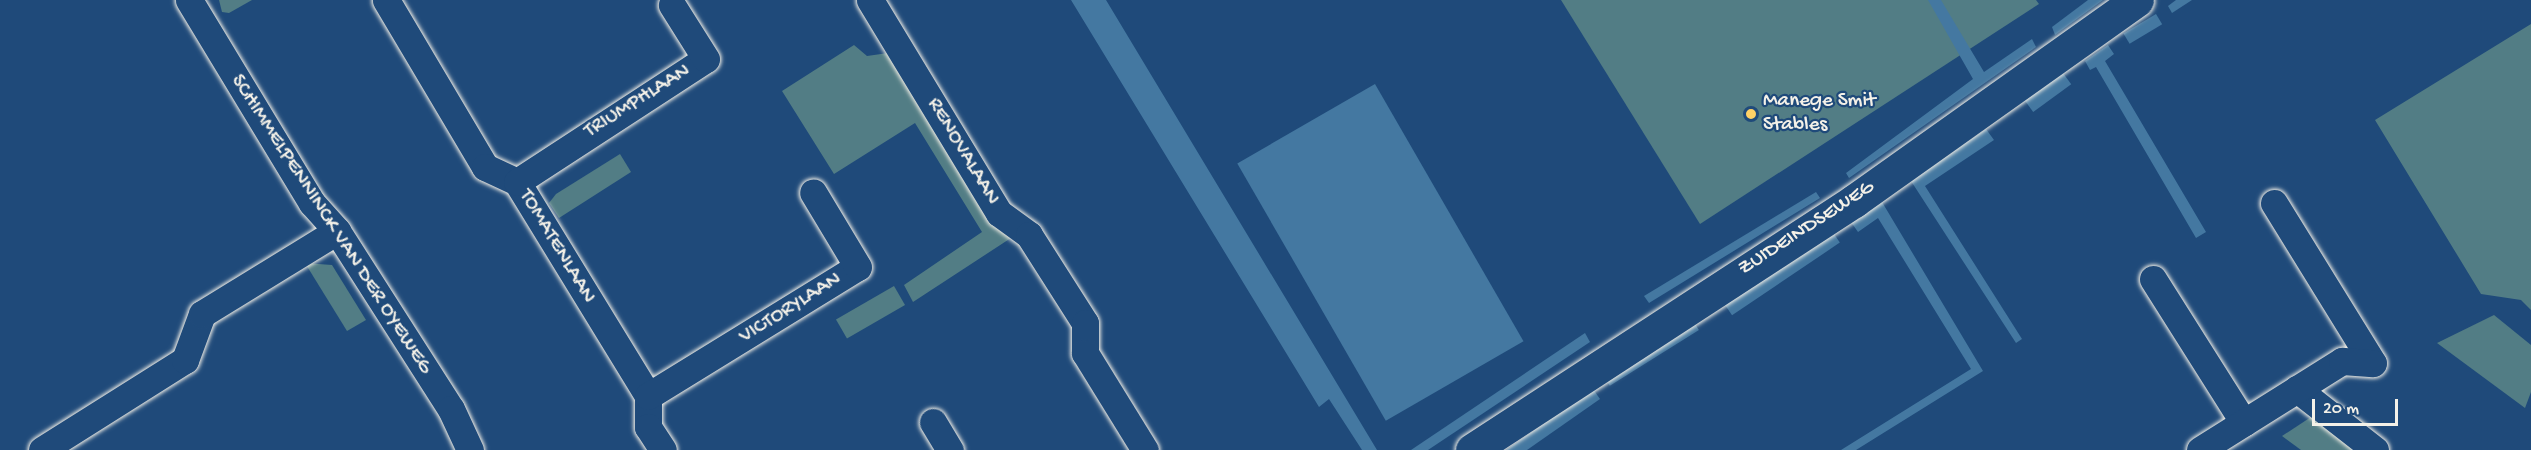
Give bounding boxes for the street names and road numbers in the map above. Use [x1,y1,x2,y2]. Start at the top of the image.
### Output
street label: TRIUMPHLAAN [580,59,696,145]
street label: SCHIMMELPENNINCK VAN DER OYEWEG [224,71,436,379]
street label: RENOVALAAN [920,94,1004,210]
street label: ZUIDEINDSEWEG [1734,176,1880,282]
street label: TOMATENLAAN [512,185,600,309]
street label: VICTORYLAAN [735,268,847,350]

